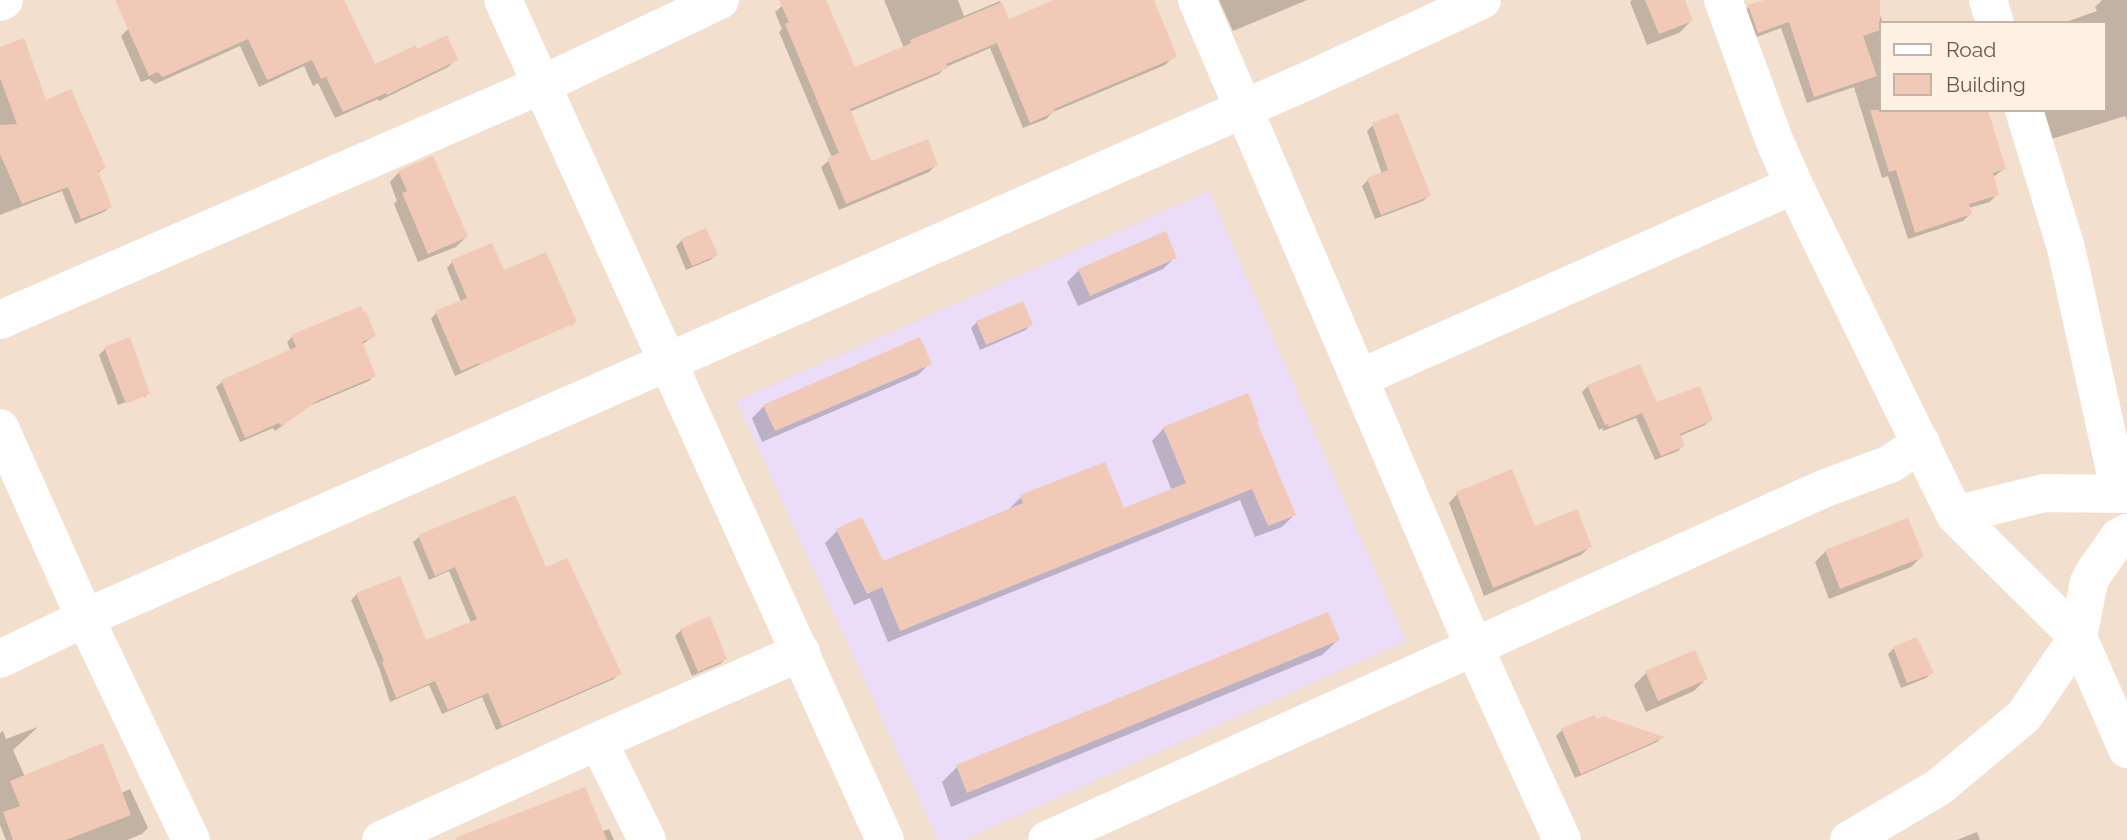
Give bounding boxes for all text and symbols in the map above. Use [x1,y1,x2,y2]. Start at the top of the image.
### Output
legend [1878,21,2106,112]
text: Road [1946,37,1996,62]
text: Building [1946,72,2026,97]

